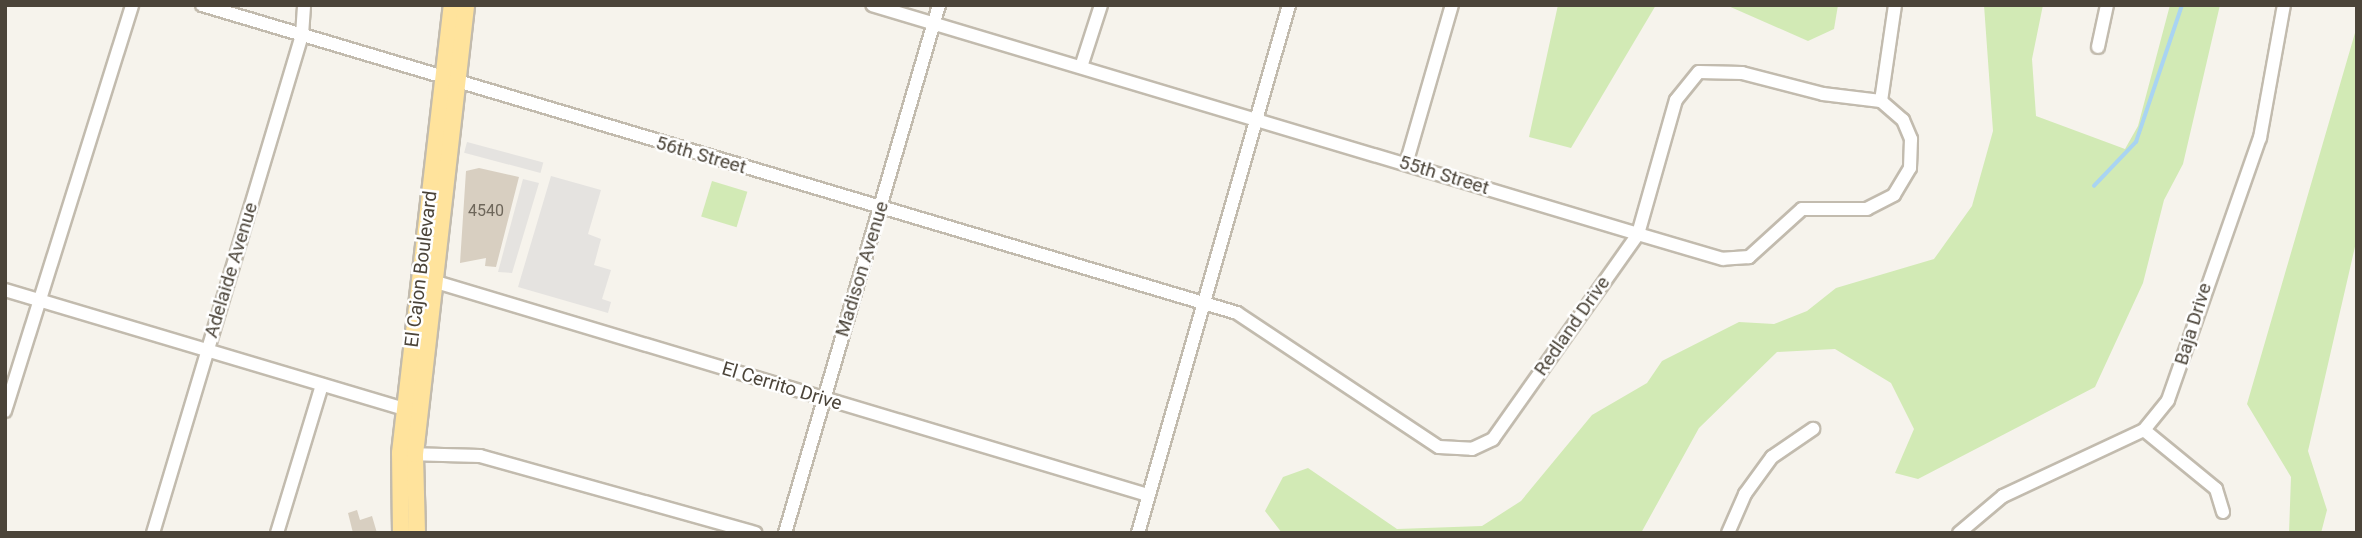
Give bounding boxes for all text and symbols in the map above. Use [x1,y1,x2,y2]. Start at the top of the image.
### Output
street label: 56th Street [653,131,749,179]
street label: 55th Street [1396,151,1492,199]
street label: El Cajon Boulevard [400,189,442,349]
street label: Madison Avenue [831,199,893,339]
street label: Adelaide Avenue [200,200,262,340]
house number: 4540 [468,201,504,221]
street label: Redland Drive [1529,272,1615,380]
street label: Baja Drive [2170,280,2216,368]
street label: El Cerrito Drive [719,357,845,415]

